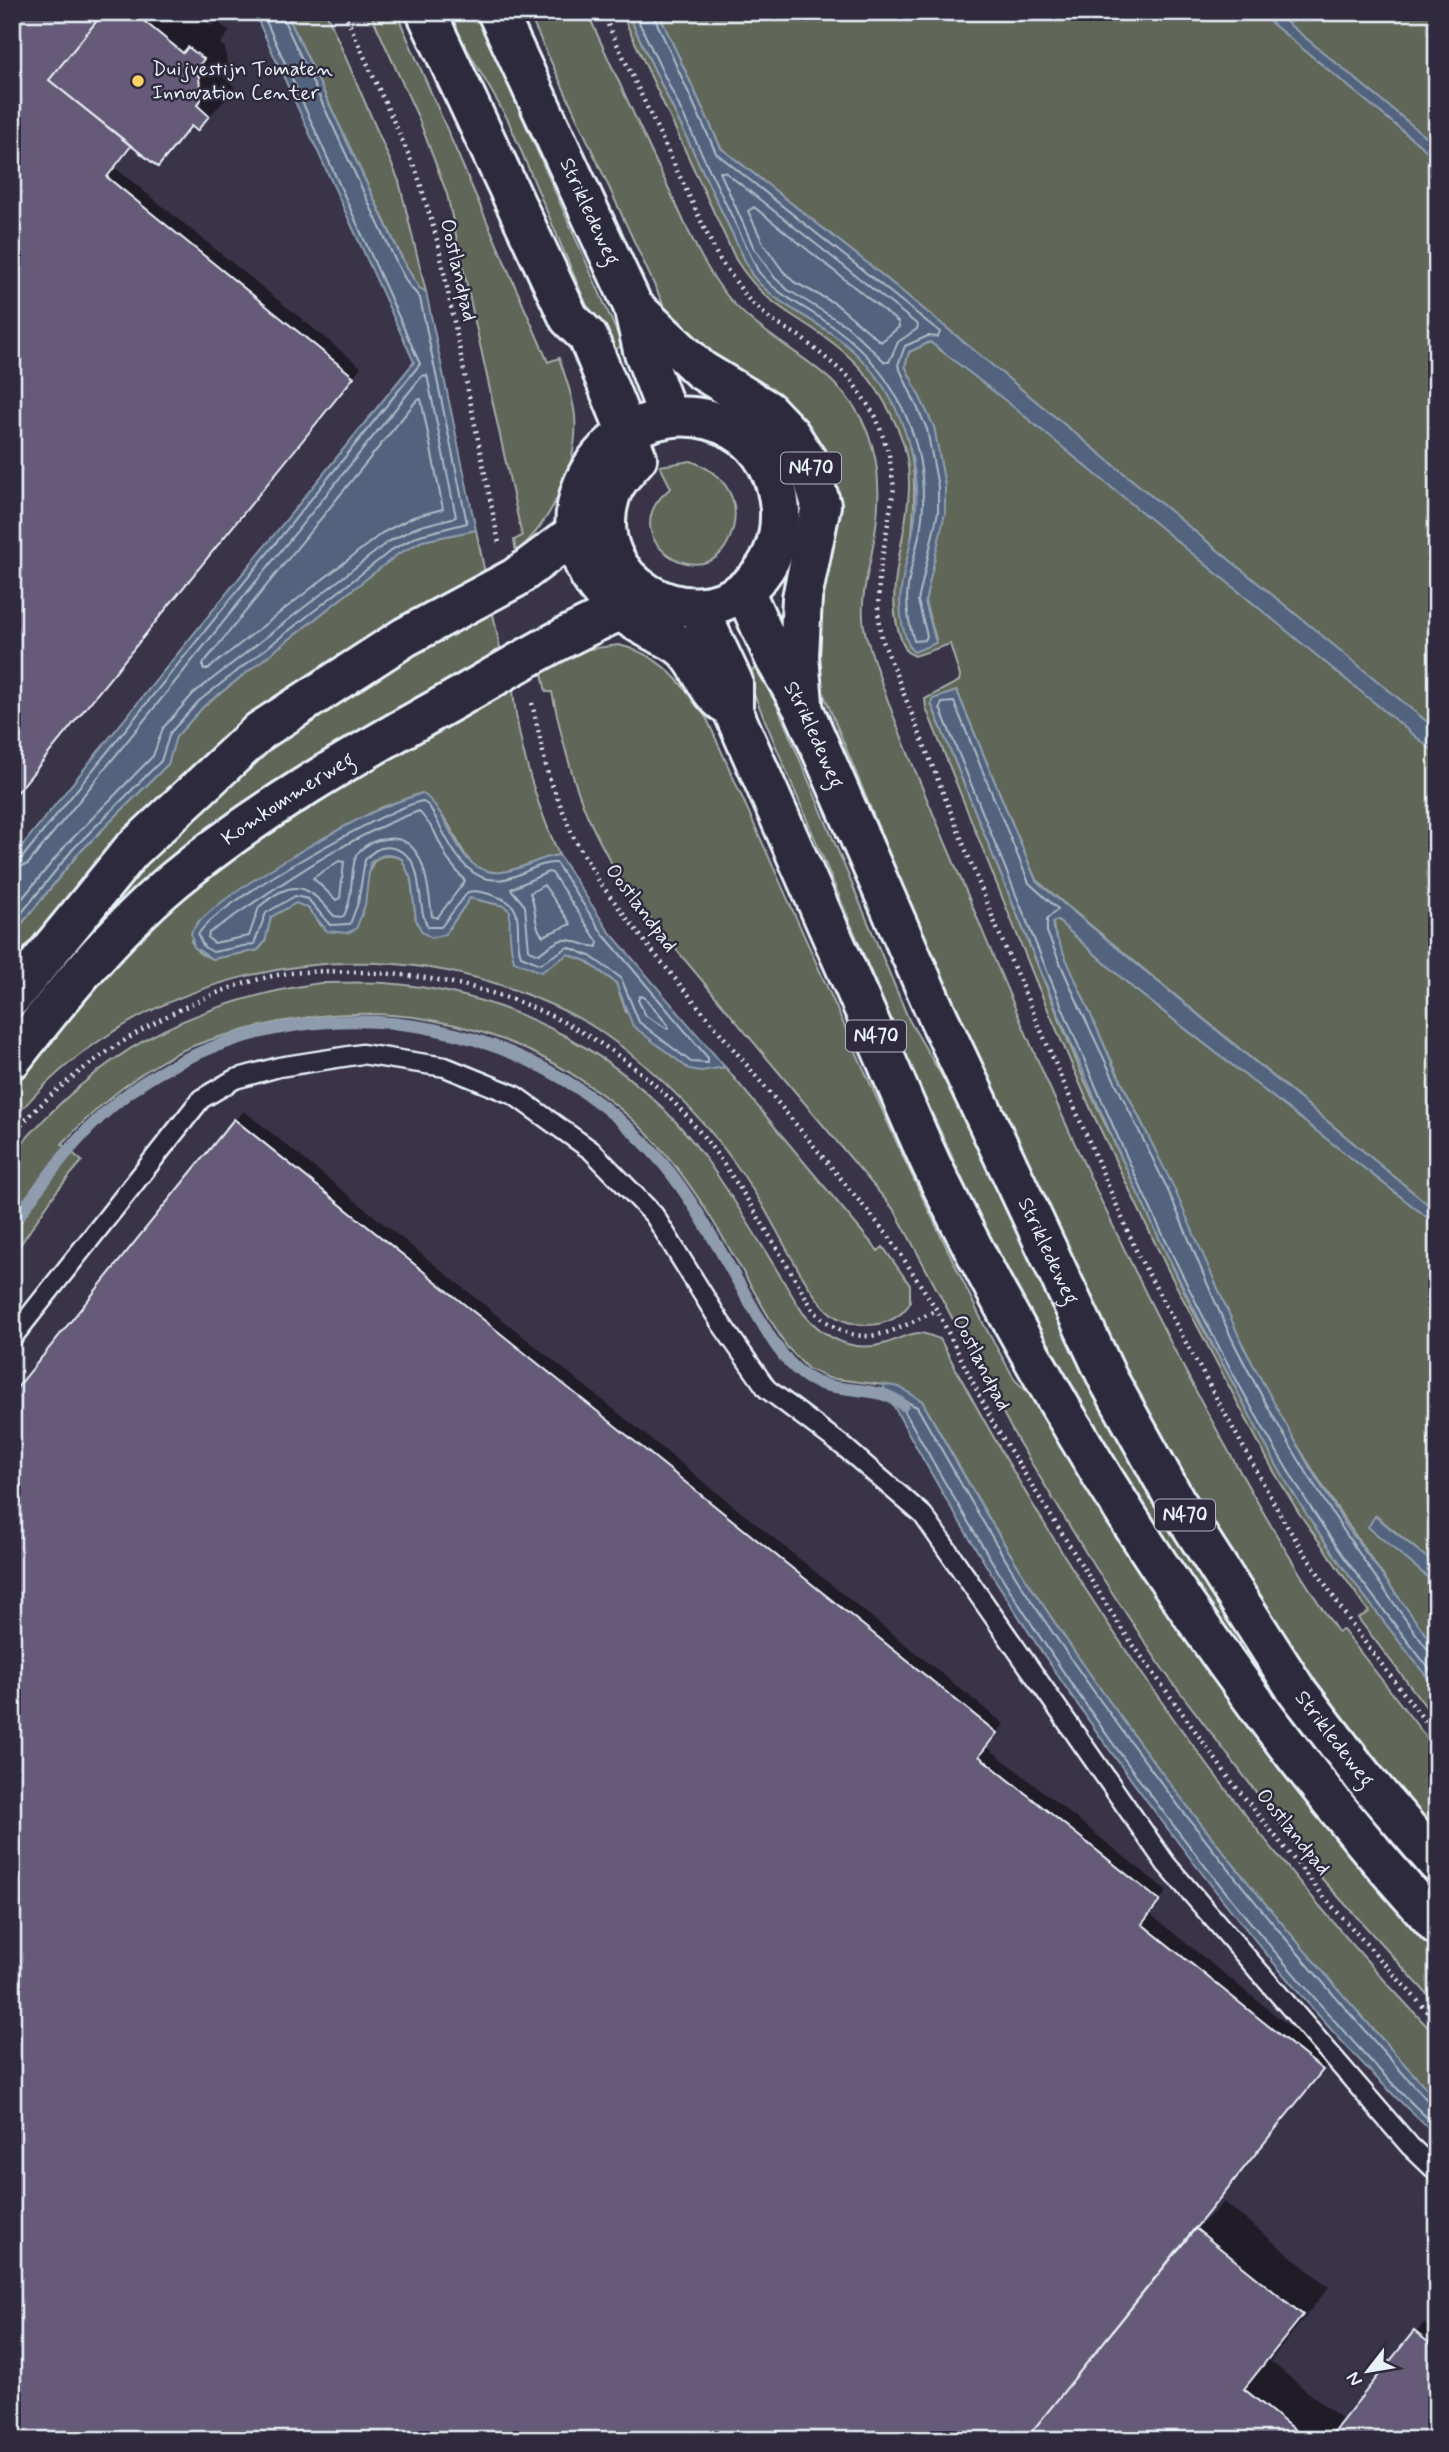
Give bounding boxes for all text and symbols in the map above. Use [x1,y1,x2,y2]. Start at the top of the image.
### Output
place label: Duijvestijn Tomaten Innovation Center [152,55,333,107]
marker: Duijvestijn Tomaten Innovation Center [130,73,146,89]
street label: Strikledeweg [552,153,626,271]
street label: Oostlandpad [433,216,483,324]
road number: N470 [781,453,841,484]
street label: Strikledeweg [777,676,851,794]
street label: Komkommerweg [216,746,361,852]
street label: Oostlandpad [598,858,684,958]
road number: N470 [846,1020,906,1052]
street label: Strikledeweg [1011,1193,1085,1310]
street label: Oostlandpad [945,1310,1017,1416]
road number: N470 [1155,1499,1215,1530]
street label: Strikledeweg [1288,1685,1380,1795]
street label: Oostlandpad [1249,1783,1337,1881]
north arrow [1334,2336,1404,2406]
text: N [1341,2367,1369,2391]

